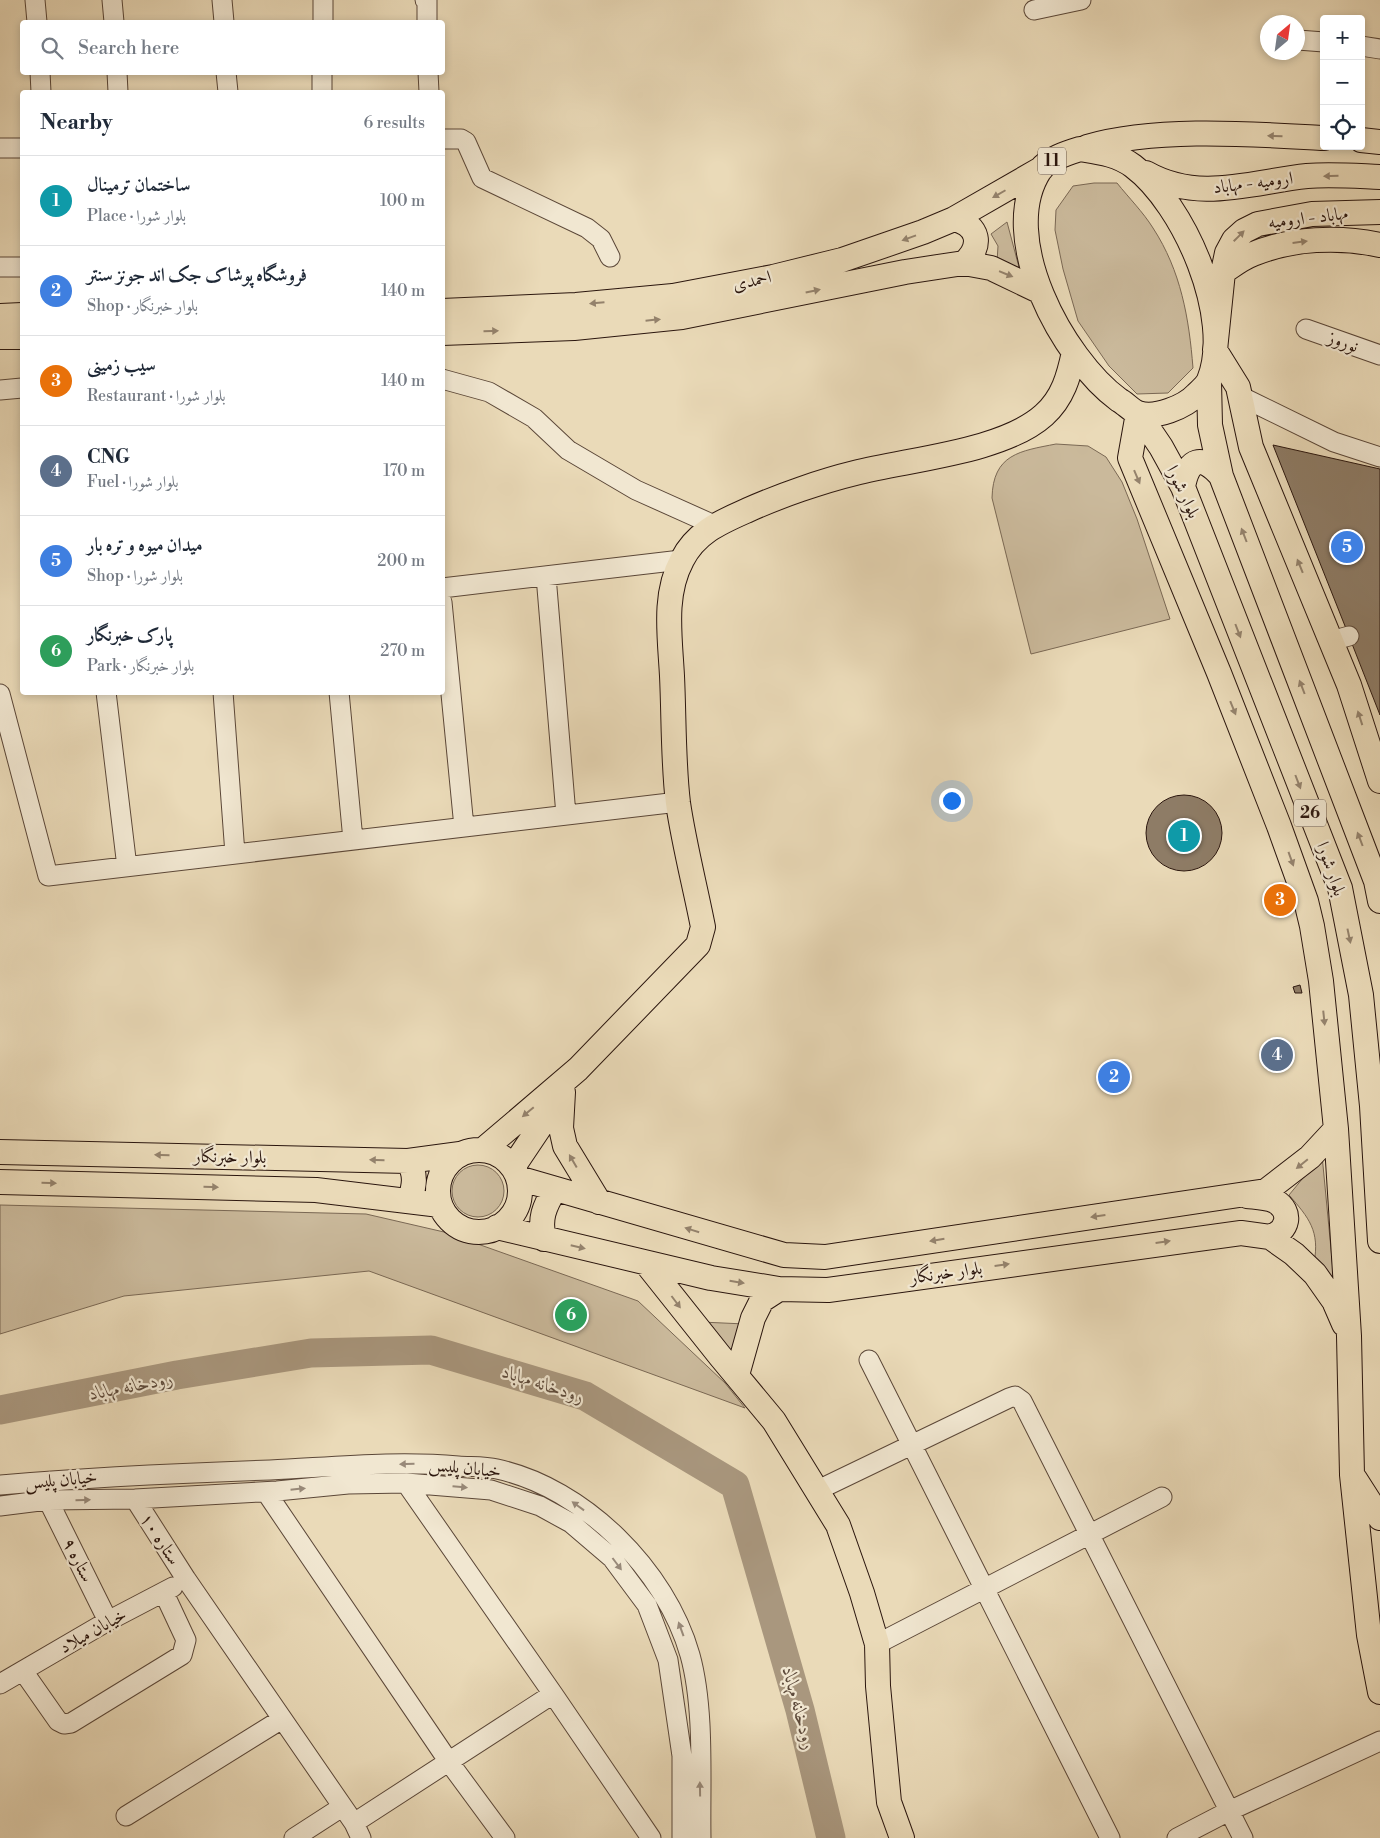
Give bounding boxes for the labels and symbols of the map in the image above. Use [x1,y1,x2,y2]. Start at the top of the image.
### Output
north arrow [1260,15,1305,60]
one-way arrow [1267,132,1283,140]
road number: 11 [1038,148,1066,175]
street label: ارومیه - مهاباد [1212,167,1294,199]
one-way arrow [1323,172,1339,180]
one-way arrow [991,190,1006,198]
street label: مهاباد - ارومیه [1267,202,1349,234]
one-way arrow [1233,231,1245,243]
one-way arrow [901,234,916,242]
one-way arrow [1292,238,1308,246]
street label: احمدی [730,265,774,297]
one-way arrow [999,271,1013,279]
one-way arrow [806,287,821,295]
one-way arrow [588,299,604,307]
one-way arrow [646,315,662,323]
street label: نوروز [1323,325,1361,358]
one-way arrow [483,327,499,335]
street label: بلوار شورا [1161,462,1205,522]
one-way arrow [1134,470,1142,484]
one-way arrow [1240,527,1248,542]
pin: 5 [1331,528,1363,566]
one-way arrow [1296,558,1304,573]
one-way arrow [1235,624,1243,638]
one-way arrow [1298,679,1306,694]
one-way arrow [1229,701,1237,716]
one-way arrow [1355,710,1363,725]
one-way arrow [1295,775,1302,790]
your location [939,788,965,814]
road number: 26 [1294,800,1326,826]
pin: 1 [1168,817,1200,855]
one-way arrow [1356,831,1363,846]
street label: بلوار شورا [1311,839,1351,899]
one-way arrow [1288,852,1295,867]
pin: 3 [1264,881,1296,919]
one-way arrow [1346,928,1354,944]
one-way arrow [1321,1010,1329,1026]
pin: 4 [1261,1036,1293,1074]
pin: 2 [1098,1058,1130,1096]
one-way arrow [522,1106,534,1118]
street label: بلوار خبرنگار [191,1144,267,1169]
one-way arrow [154,1151,170,1159]
one-way arrow [569,1154,578,1168]
one-way arrow [369,1156,385,1164]
one-way arrow [1296,1158,1309,1169]
one-way arrow [41,1179,57,1187]
one-way arrow [203,1183,219,1191]
one-way arrow [1090,1213,1106,1221]
one-way arrow [685,1226,700,1234]
one-way arrow [929,1237,945,1245]
one-way arrow [1155,1238,1171,1246]
one-way arrow [571,1243,586,1251]
street label: بلوار خبرنگار [906,1256,984,1290]
one-way arrow [995,1261,1011,1269]
one-way arrow [729,1279,745,1287]
one-way arrow [670,1295,681,1308]
pin: 6 [555,1296,587,1334]
water label: رودخانه مهاباد [499,1359,587,1409]
water label: رودخانه مهاباد [87,1366,175,1406]
street label: خیابان پلیس [428,1453,502,1484]
one-way arrow [399,1460,415,1468]
street label: خیابان پلیس [24,1465,98,1496]
one-way arrow [452,1484,468,1492]
one-way arrow [290,1485,306,1493]
one-way arrow [76,1495,92,1503]
one-way arrow [571,1501,585,1511]
street label: ستاره ۱۰ [135,1509,185,1569]
street label: ستاره ۹ [57,1534,99,1586]
one-way arrow [612,1557,622,1571]
street label: خیابان میلاد [55,1603,131,1659]
one-way arrow [676,1621,684,1636]
water label: رودخانه مهاباد [776,1664,822,1752]
one-way arrow [696,1781,704,1797]

